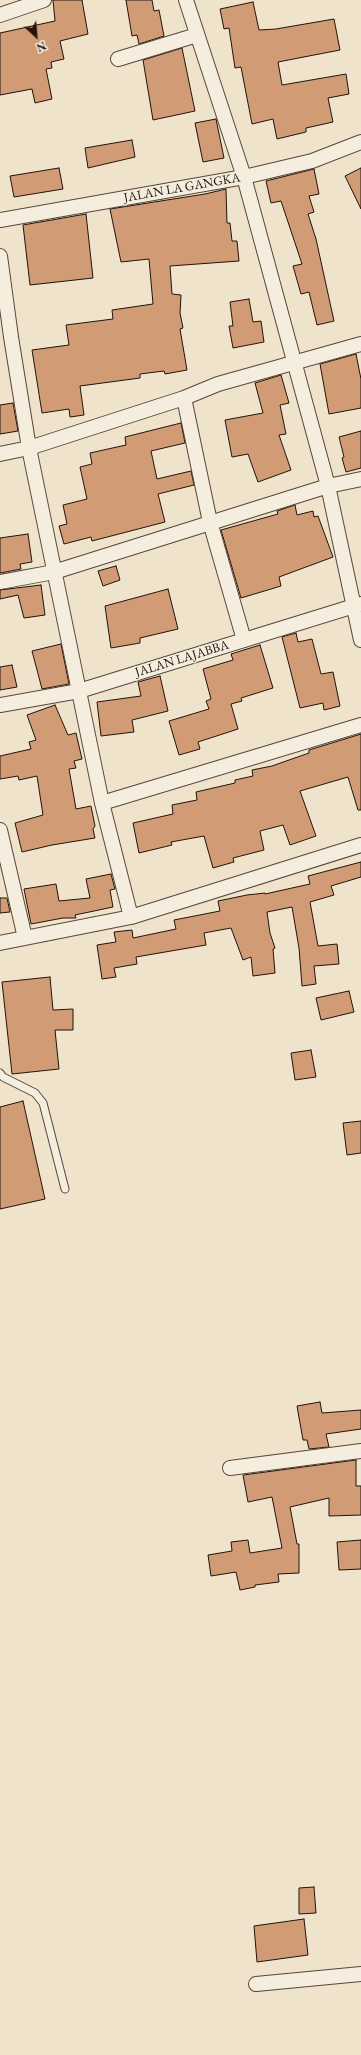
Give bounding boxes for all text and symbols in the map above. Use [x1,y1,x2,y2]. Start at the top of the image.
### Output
north arrow [16,16,56,56]
text: N [34,39,48,55]
street label: JALAN LA GANGKA [122,170,242,206]
street label: JALAN LAJABBA [133,637,231,681]

